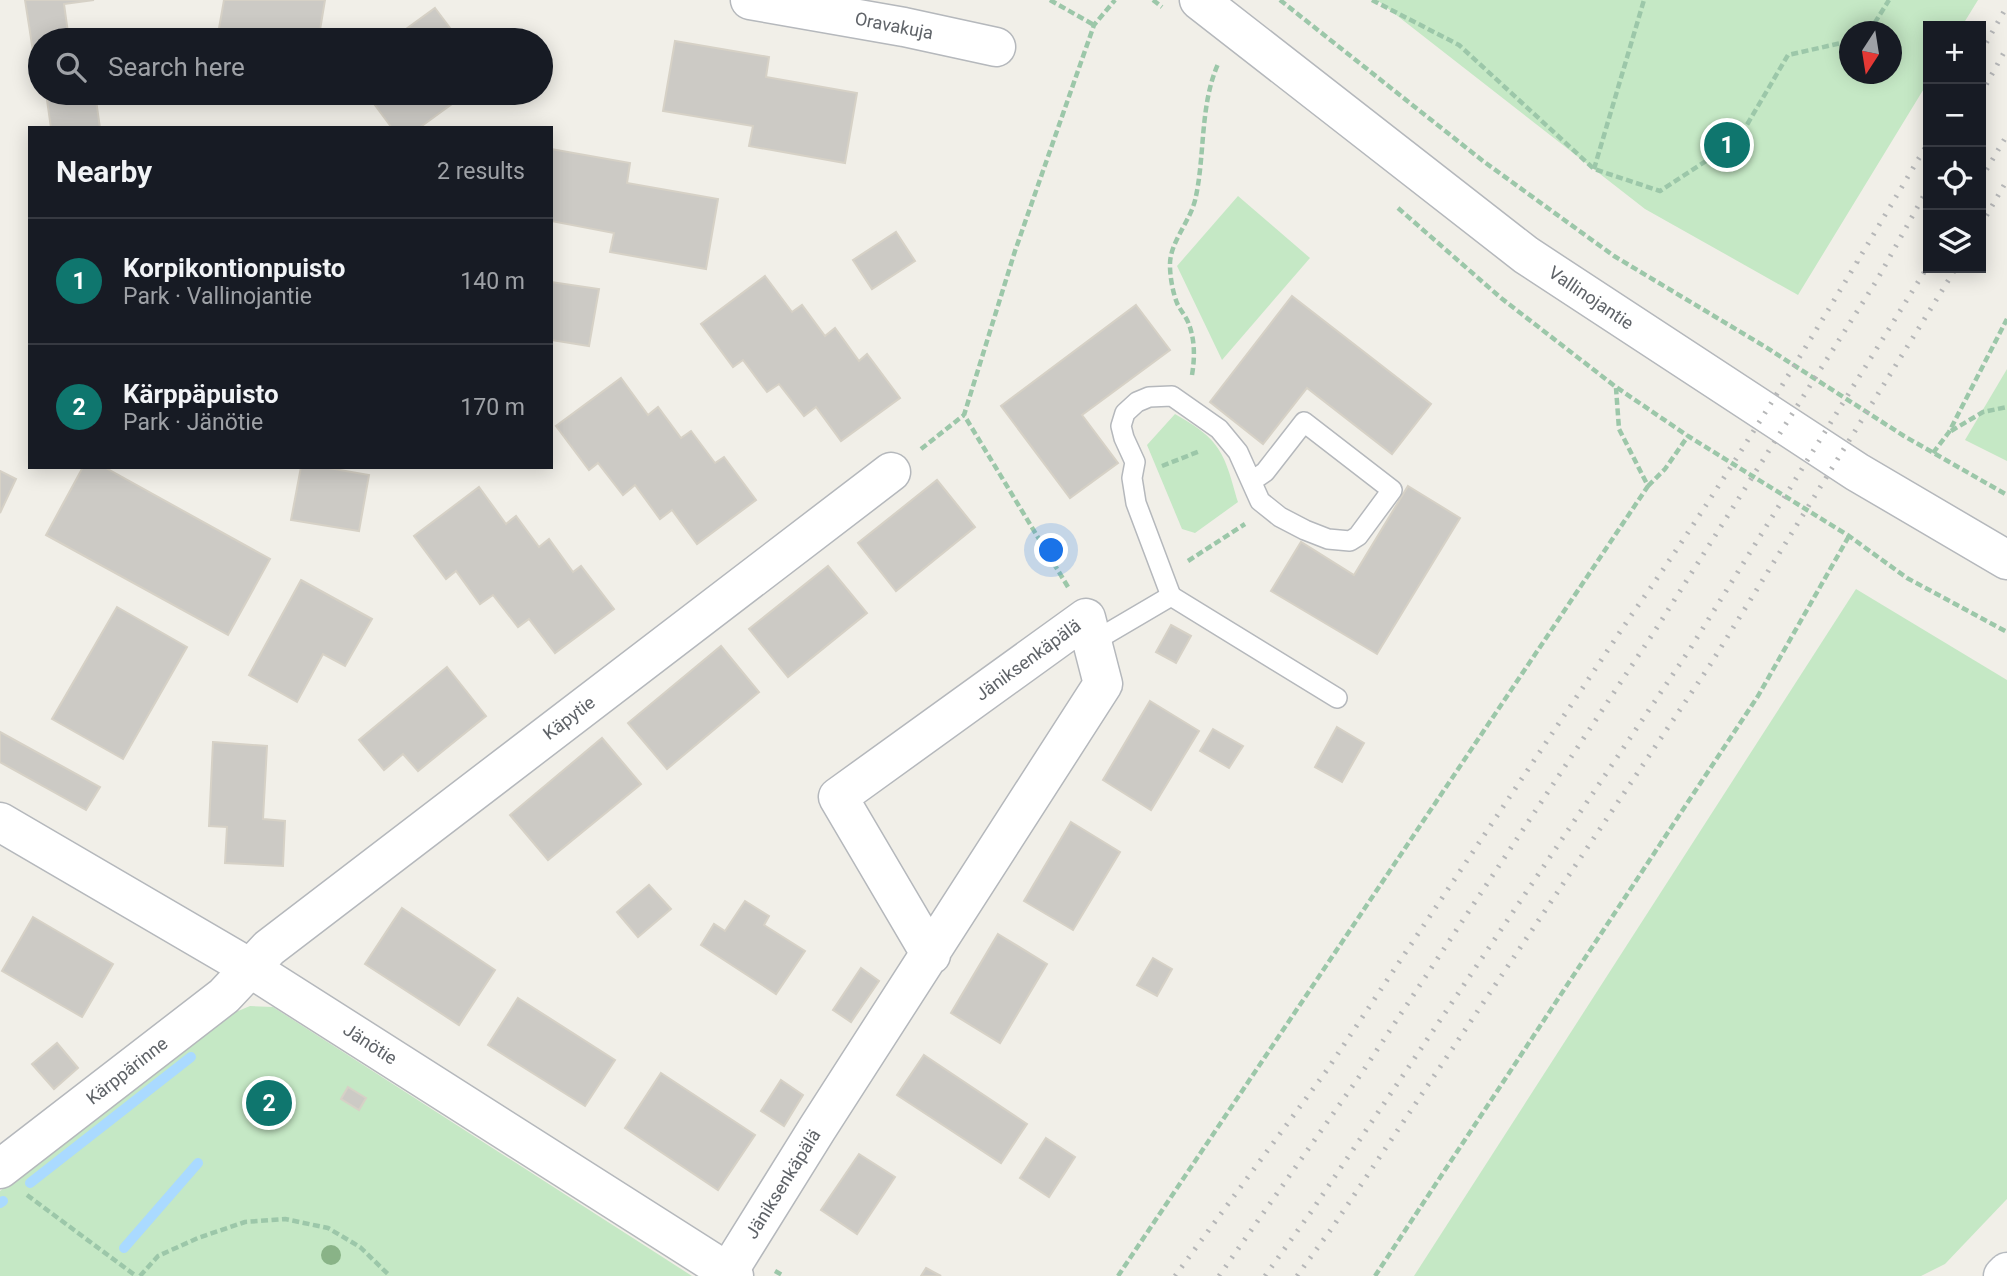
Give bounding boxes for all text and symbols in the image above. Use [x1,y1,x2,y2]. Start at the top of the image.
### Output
street label: Oravakuja [853,8,935,43]
north arrow [1839,21,1902,84]
map controls [1923,21,1986,273]
button: + [1923,21,1986,84]
search box [28,28,553,105]
icon: search [52,48,90,86]
text: Search here [108,52,245,82]
button: − [1923,84,1986,147]
pin: 1 [1704,119,1750,171]
button: locate [1923,147,1986,210]
text: Nearby [56,154,152,189]
text: 2 results [437,158,525,185]
button: layers [1923,210,1986,273]
text: Korpikontionpuisto [123,253,346,283]
street label: Vallinojantie [1545,261,1638,334]
text: 1 [72,268,86,295]
text: 140 m [460,268,525,295]
text: Park · Vallinojantie [123,283,312,310]
text: Kärppäpuisto [123,379,279,409]
text: 2 [72,394,86,421]
text: 170 m [460,394,525,421]
text: Park · Jänötie [123,409,263,436]
your location [1034,533,1068,567]
street label: Jäniksenkäpälä [971,614,1084,705]
street label: Käpytie [539,691,599,744]
street label: Jänötie [339,1019,401,1069]
street label: Kärppärinne [82,1032,171,1109]
pin: 2 [246,1077,292,1129]
street label: Jäniksenkäpälä [741,1125,825,1242]

